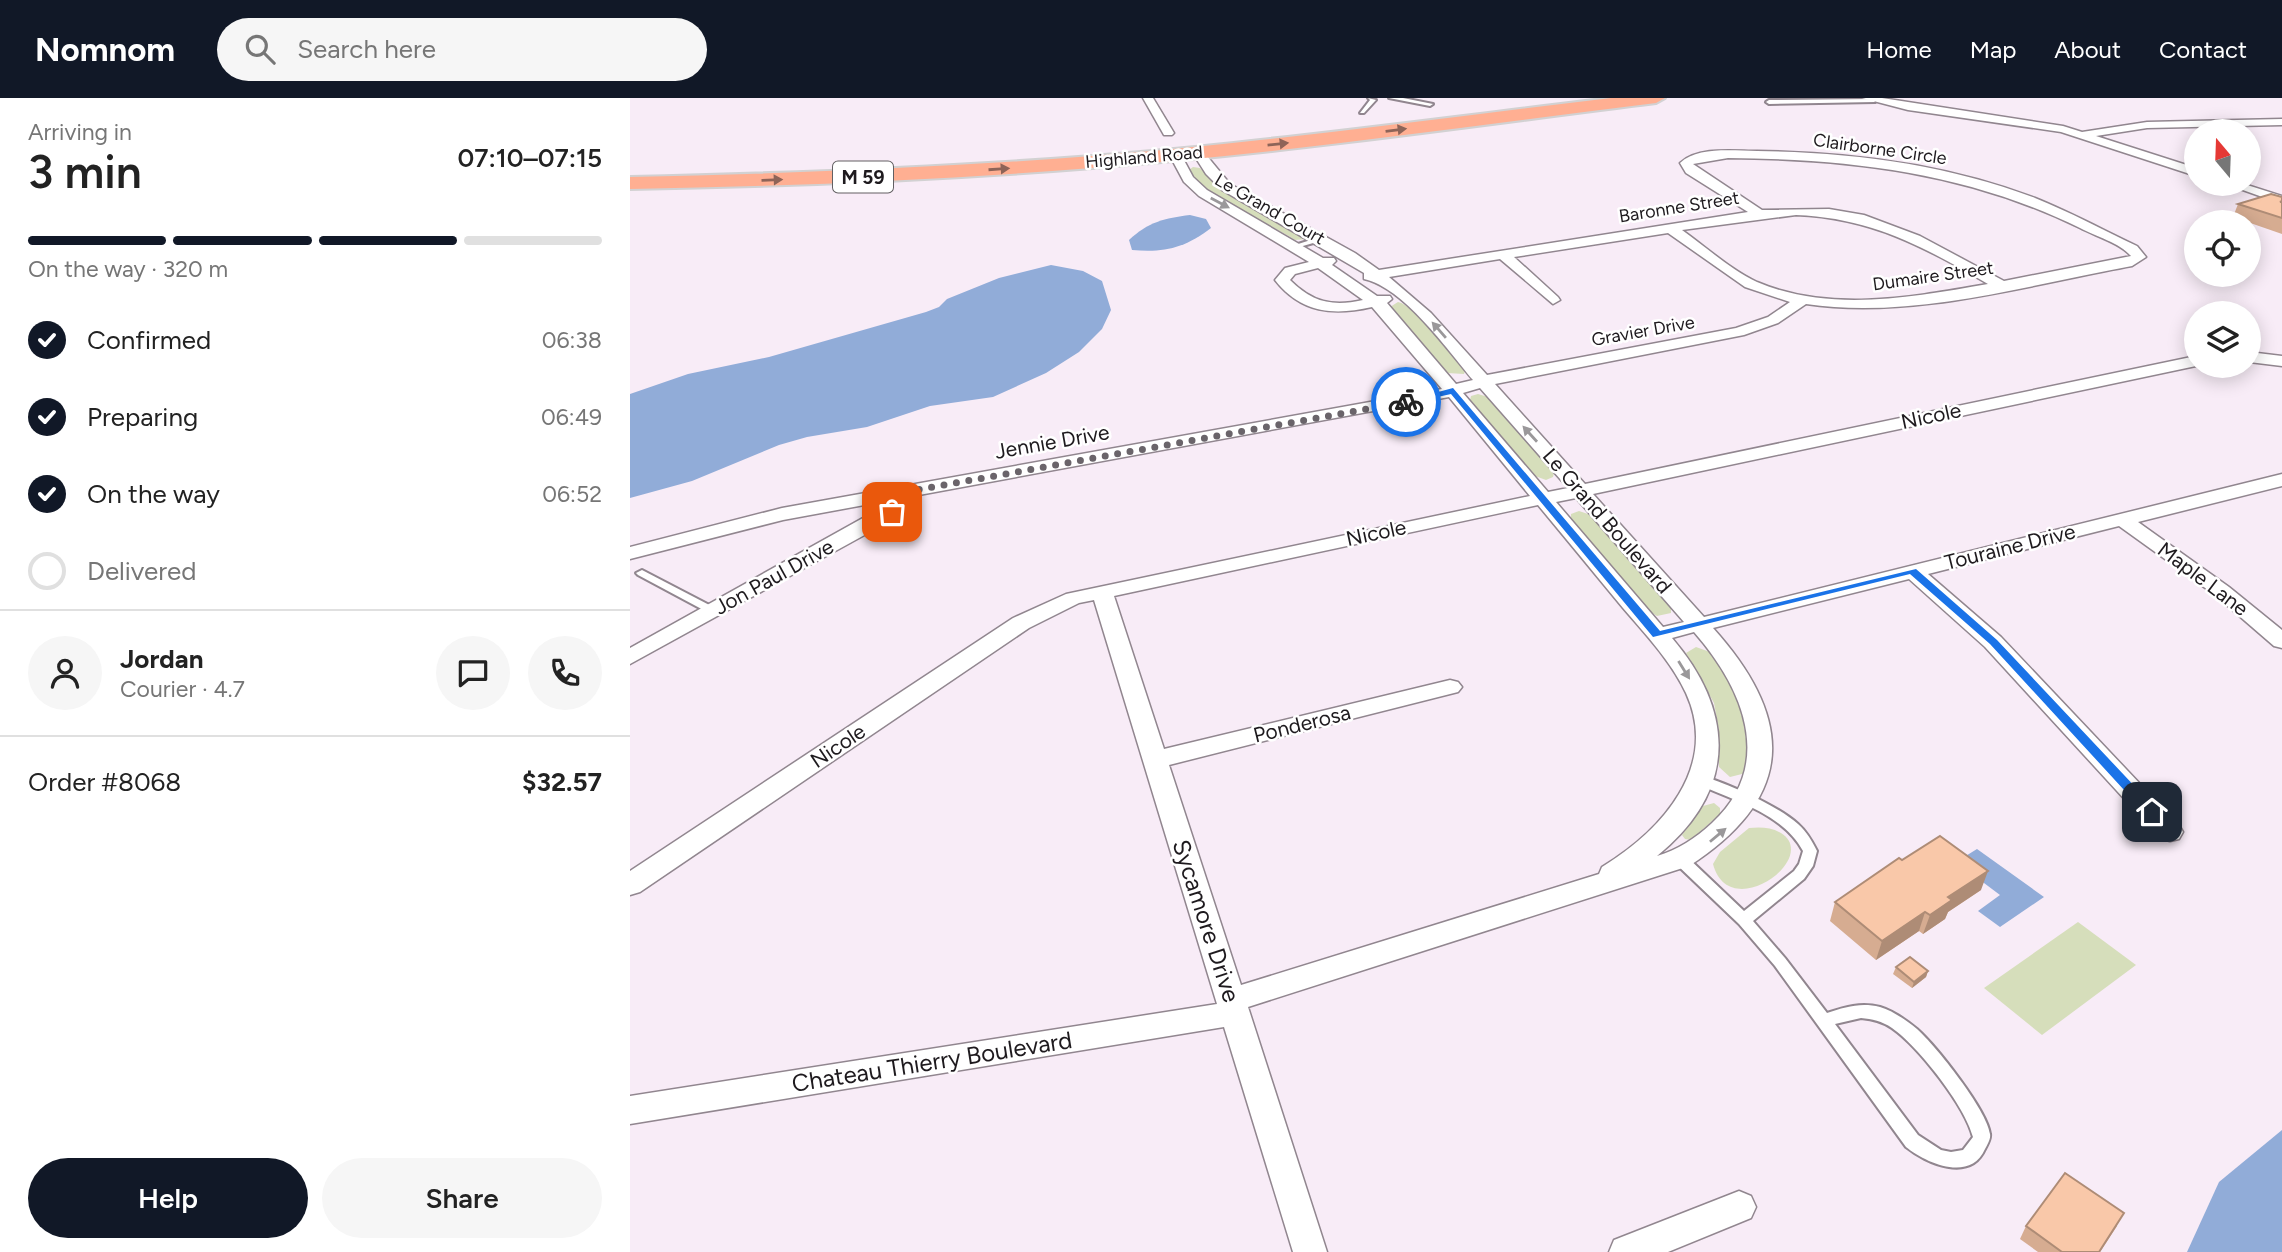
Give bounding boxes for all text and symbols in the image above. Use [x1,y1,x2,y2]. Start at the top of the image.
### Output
search box [217,18,707,81]
text: Nomnom [35,30,175,69]
icon: search [241,30,279,68]
text: Search here [297,33,436,65]
text: Home [1866,35,1932,64]
text: Map [1970,35,2016,64]
text: About [2054,35,2121,64]
text: Contact [2159,35,2247,64]
text: Arriving in [28,118,132,146]
north arrow [2184,119,2261,196]
map controls [2184,119,2261,378]
one-way arrow [1385,124,1407,135]
street label: Clairborne Circle [1812,129,1948,169]
one-way arrow [1267,138,1289,149]
street label: Highland Road [1084,141,1204,173]
text: 07:10–07:15 [457,142,602,174]
text: 3 min [28,144,142,200]
road number: M 59 [833,162,893,192]
one-way arrow [988,163,1010,174]
street label: Le Grand Court [1211,168,1329,250]
one-way arrow [761,174,783,186]
street label: Baronne Street [1617,187,1741,227]
one-way arrow [1211,196,1231,208]
button: locate [2184,210,2261,287]
text: On the way · 320 m [28,255,228,283]
street label: Dumaire Street [1871,257,1995,295]
button: layers [2184,301,2261,378]
street label: Gravier Drive [1590,311,1696,351]
icon: check [28,321,66,359]
one-way arrow [1432,322,1447,339]
text: Confirmed [87,324,211,356]
text: 06:38 [542,326,602,354]
courier [1371,367,1441,437]
icon: bike [1387,383,1425,421]
street label: Nicole [1899,397,1963,434]
icon: check [28,398,66,436]
text: Preparing [87,401,198,433]
text: 06:49 [541,403,602,431]
street label: Jennie Drive [993,419,1111,464]
one-way arrow [1523,426,1539,443]
street label: Le Grand Boulevard [1538,443,1677,598]
icon: check [28,475,66,513]
text: On the way [87,478,220,510]
text: 06:52 [542,480,602,508]
pin [862,482,922,542]
icon: bag [873,493,911,531]
street label: Nicole [1344,514,1408,551]
street label: Touraine Drive [1942,518,2078,575]
street label: Jon Paul Drive [710,533,838,620]
street label: Maple Lane [2153,536,2254,621]
text: Delivered [87,555,196,587]
button: person [28,636,102,710]
button: chat [436,636,510,710]
button: phone [528,636,602,710]
text: Jordan [120,643,203,675]
one-way arrow [1677,661,1691,679]
text: Courier · 4.7 [120,675,245,703]
street label: Ponderosa [1251,699,1353,748]
street label: Nicole [806,718,870,773]
text: Order #8068 [28,766,181,798]
text: $32.57 [522,766,602,798]
pin [2122,782,2182,842]
icon: home [2133,793,2171,831]
one-way arrow [1709,827,1727,843]
street label: Sycamore Drive [1167,836,1246,1006]
street label: Chateau Thierry Boulevard [790,1025,1074,1098]
button: Help [28,1158,308,1238]
button: Share [322,1158,602,1238]

